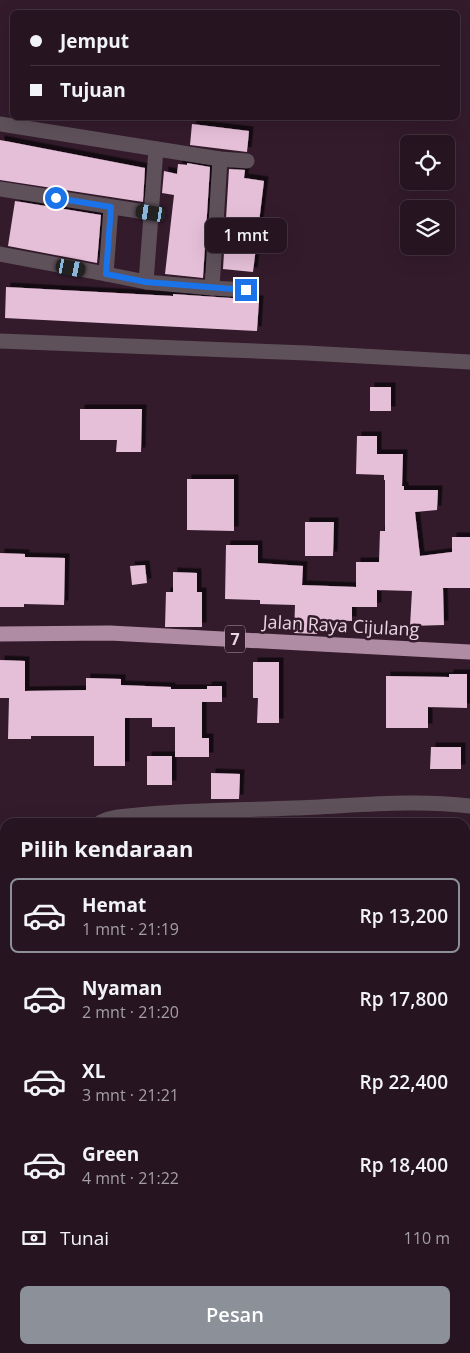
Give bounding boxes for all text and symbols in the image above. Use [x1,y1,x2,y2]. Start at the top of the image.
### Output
text: Jemput [60,28,129,54]
text: Tujuan [60,77,126,103]
map controls [400,135,455,255]
button: locate [400,135,455,190]
route start [45,187,67,209]
button: layers [400,200,455,255]
car [135,203,166,223]
callout: 1 mnt [205,218,287,252]
text: 1 mnt [223,224,269,246]
car [54,258,87,278]
route end [235,279,257,301]
street label: Jalan Raya Cijulang [260,609,420,641]
road number: 7 [225,626,245,652]
text: Pilih kendaraan [20,833,193,863]
text: Hemat [82,892,146,918]
icon: car [22,893,67,938]
text: Rp 13,200 [360,903,448,929]
text: 1 mnt · 21:19 [82,918,179,940]
text: Nyaman [82,975,162,1001]
icon: car [22,976,67,1021]
text: Rp 17,800 [360,986,448,1012]
text: 2 mnt · 21:20 [82,1001,179,1023]
text: XL [82,1058,105,1084]
icon: car [22,1059,67,1104]
text: Rp 22,400 [360,1069,448,1095]
text: 3 mnt · 21:21 [82,1084,179,1106]
text: Green [82,1141,139,1167]
icon: car [22,1142,67,1187]
text: Rp 18,400 [360,1152,448,1178]
text: 4 mnt · 21:22 [82,1167,179,1189]
icon: cash [20,1224,48,1252]
text: Tunai [60,1225,109,1251]
text: 110 m [404,1227,450,1249]
button: Pesan [20,1286,450,1344]

